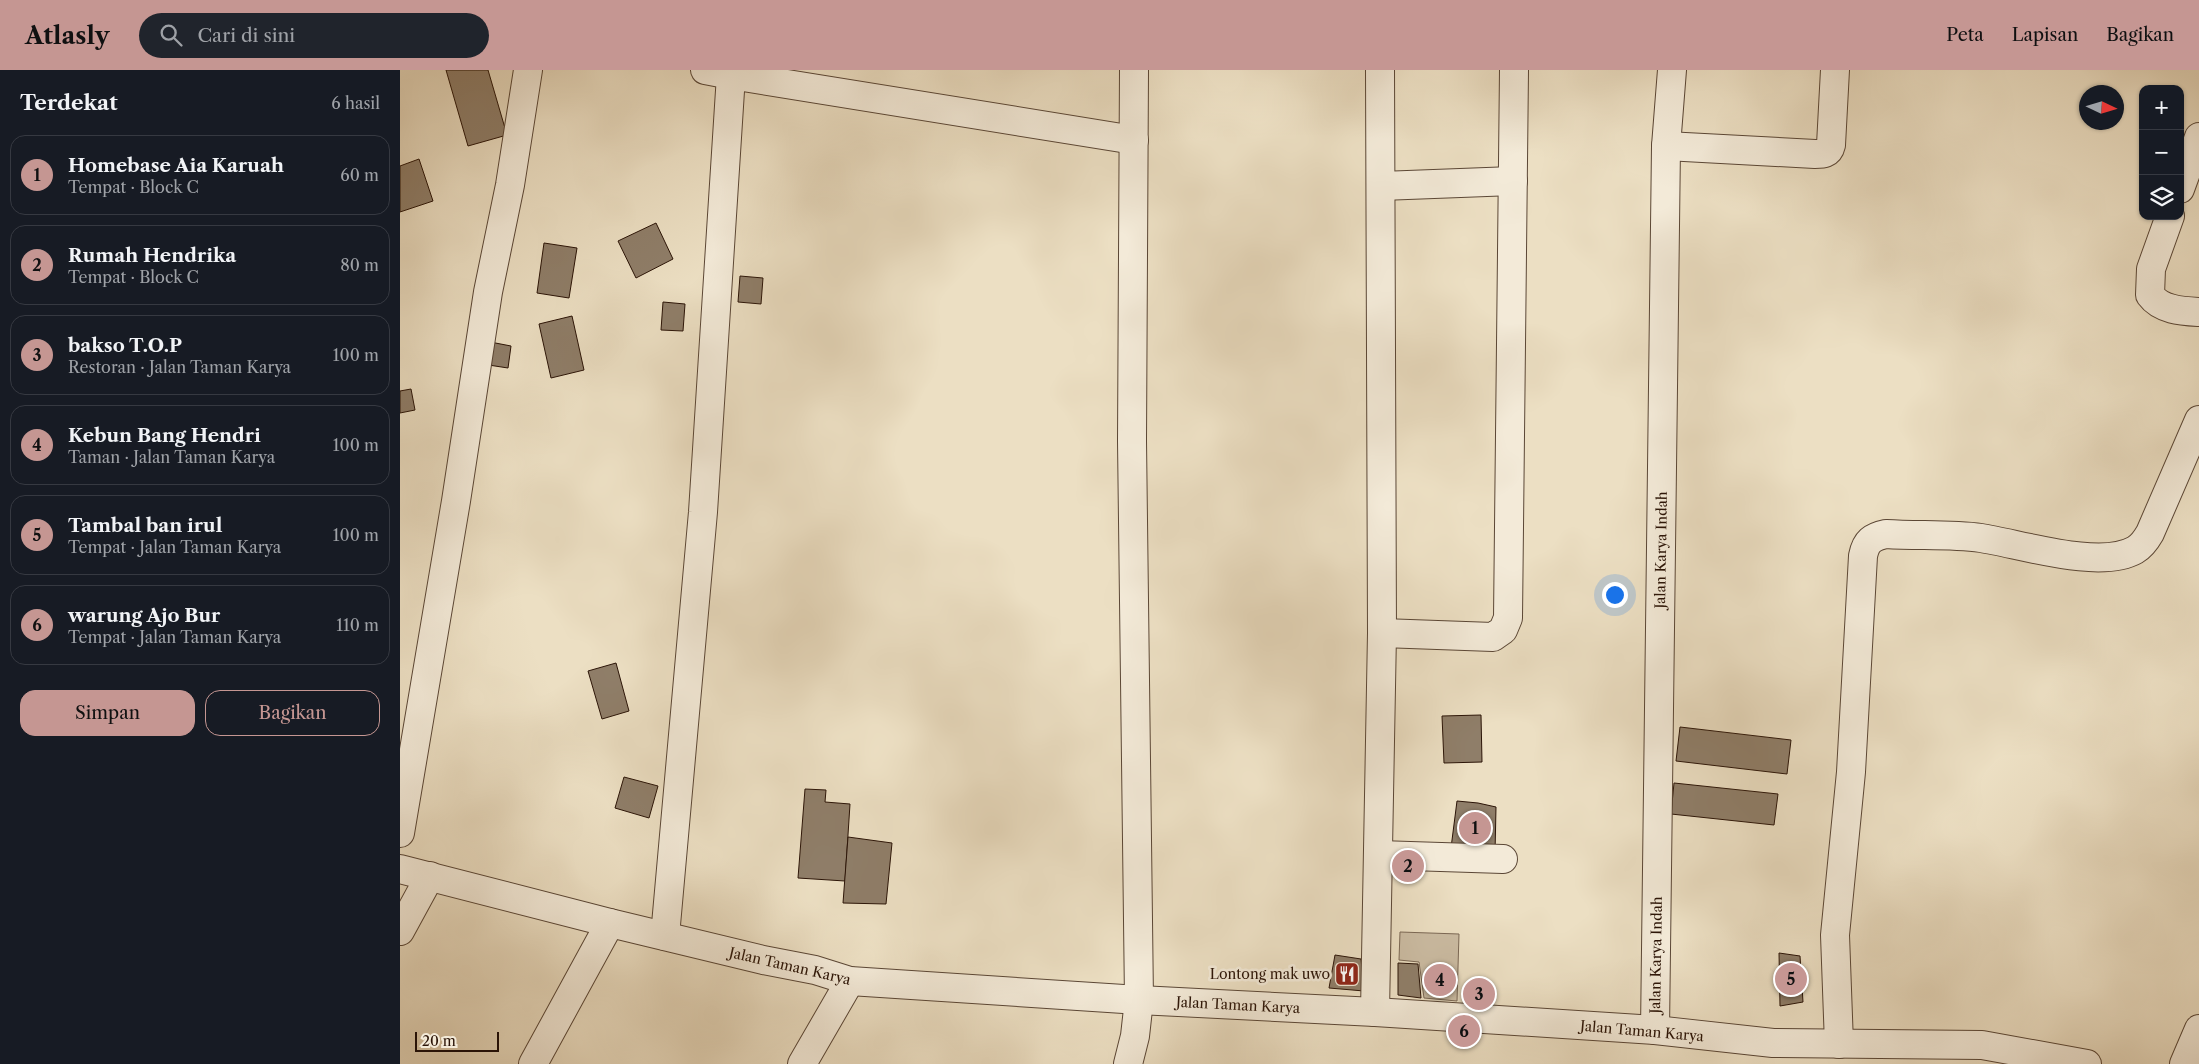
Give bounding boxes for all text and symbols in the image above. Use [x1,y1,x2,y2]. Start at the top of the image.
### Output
search box [139,13,489,58]
text: Atlasly [25,21,109,50]
icon: search [157,21,185,49]
text: Cari di sini [197,24,295,47]
text: Peta [1946,24,1984,46]
text: Lapisan [2012,24,2078,46]
text: Bagikan [2106,24,2174,46]
north arrow [2079,85,2124,130]
map controls [2139,85,2184,220]
button: + [2139,85,2184,130]
text: Terdekat [20,90,118,115]
text: 6 hasil [331,93,380,113]
button: − [2139,130,2184,175]
text: Homebase Aia Karuah [68,154,284,177]
text: 1 [33,165,41,185]
text: 60 m [340,165,379,185]
button: layers [2139,175,2184,220]
text: Tempat · Block C [68,177,199,197]
text: Rumah Hendrika [68,244,236,267]
text: 2 [32,255,42,275]
text: 80 m [340,255,379,275]
text: Tempat · Block C [68,267,199,287]
text: bakso T.O.P [68,334,182,357]
text: 3 [32,345,42,365]
text: 100 m [333,345,379,365]
text: Restoran · Jalan Taman Karya [68,357,291,377]
text: Kebun Bang Hendri [68,424,261,447]
text: 4 [32,435,42,455]
text: 100 m [333,435,379,455]
text: Taman · Jalan Taman Karya [68,447,275,467]
street label: Jalan Karya Indah [1651,491,1671,611]
text: Tambal ban irul [68,514,222,537]
text: 5 [33,525,41,545]
text: 100 m [333,525,379,545]
text: Tempat · Jalan Taman Karya [68,537,281,557]
your location [1602,582,1628,608]
text: warung Ajo Bur [68,604,220,627]
text: 6 [32,615,42,635]
text: 110 m [336,615,379,635]
text: Tempat · Jalan Taman Karya [68,627,281,647]
button: Simpan [20,690,195,736]
button: Bagikan [205,690,380,736]
pin: 1 [1459,809,1491,847]
pin: 2 [1392,847,1424,885]
street label: Jalan Karya Indah [1646,896,1666,1016]
street label: Jalan Taman Karya [725,943,853,989]
pin: 5 [1775,960,1807,998]
restaurant icon: Lontong mak uwo [1334,961,1360,987]
pin: 4 [1424,961,1456,999]
place label: Lontong mak uwo [1210,965,1330,983]
pin: 3 [1463,975,1495,1013]
street label: Jalan Taman Karya [1173,993,1301,1017]
pin: 6 [1448,1012,1480,1050]
street label: Jalan Taman Karya [1577,1016,1705,1045]
scale bar [415,1029,499,1052]
text: 20 m [422,1032,456,1050]

